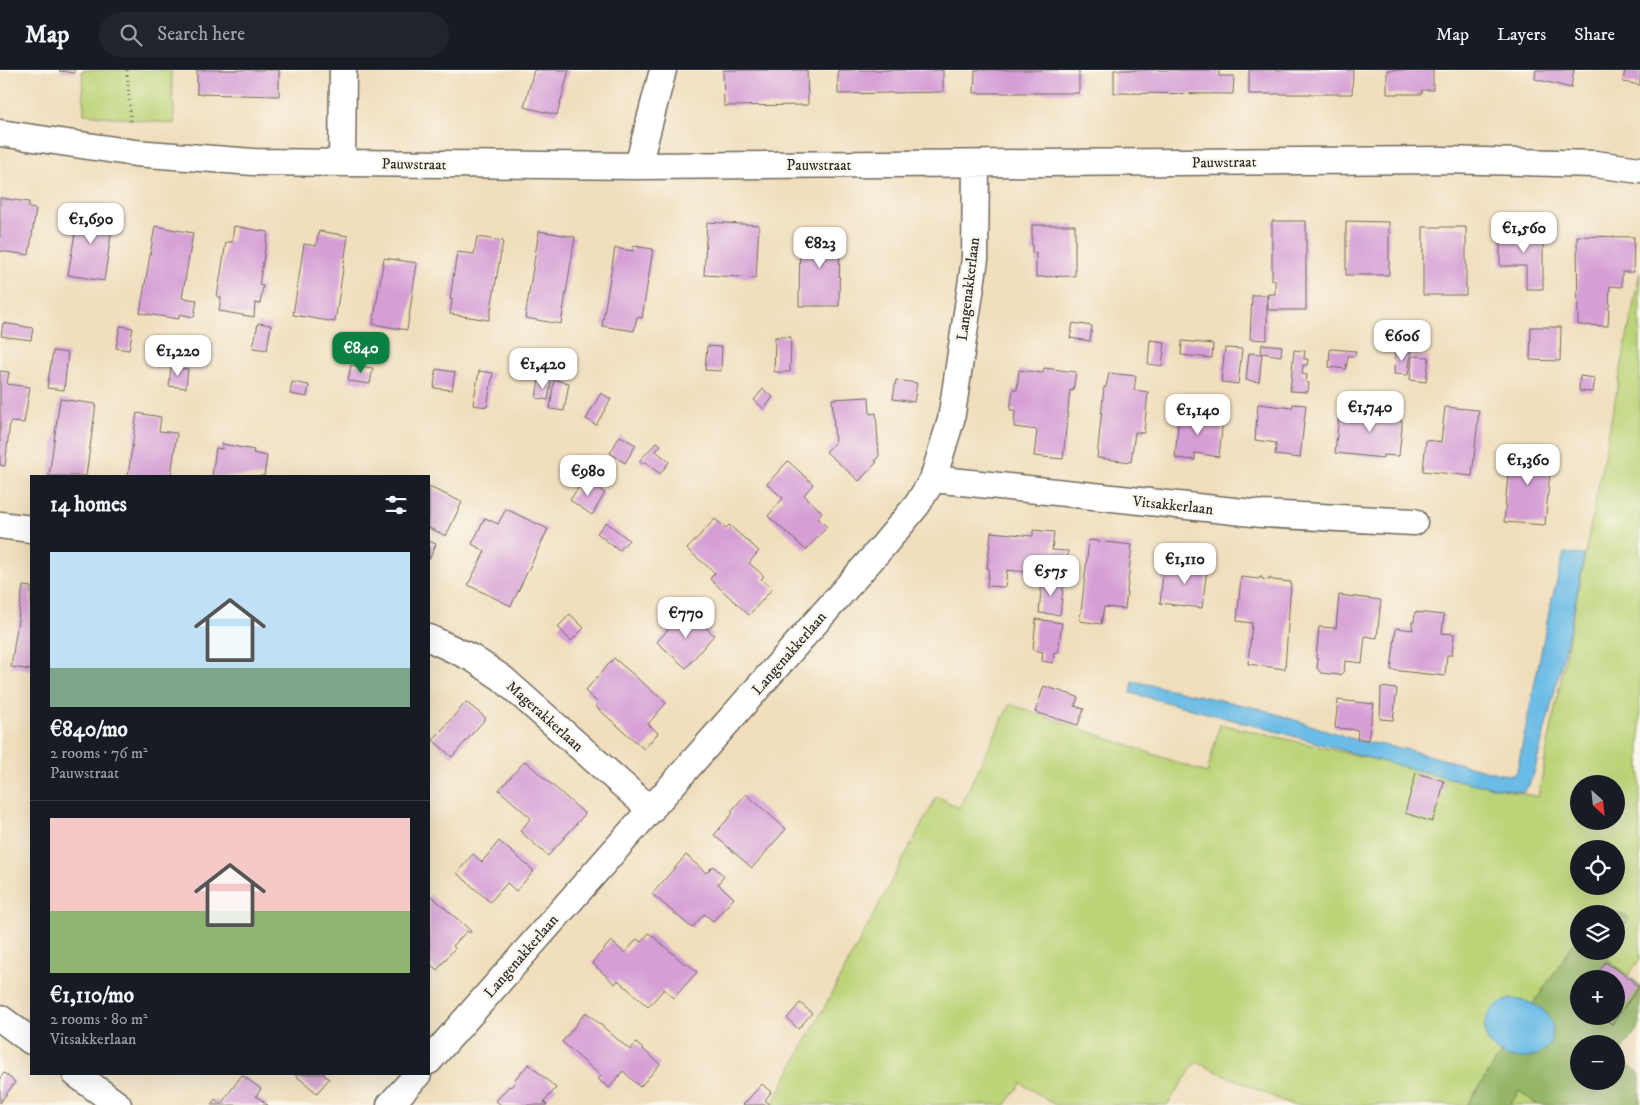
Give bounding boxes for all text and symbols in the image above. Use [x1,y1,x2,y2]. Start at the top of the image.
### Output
search box [99,12,449,57]
text: Map [25,20,69,50]
icon: search [117,21,145,49]
text: Search here [157,23,245,46]
text: Map [1436,24,1469,46]
text: Layers [1497,24,1546,46]
text: Share [1574,24,1615,46]
street label: Pauwstraat [1191,152,1257,173]
street label: Pauwstraat [381,154,447,175]
street label: Pauwstraat [787,156,852,175]
pin: €1,690 [50,202,132,245]
text: €1,690 [69,209,113,229]
pin: €1,560 [1483,212,1565,254]
text: €1,560 [1502,218,1546,238]
pin: €823 [790,226,850,269]
text: €823 [804,233,836,253]
street label: Langenakkerlaan [953,236,984,342]
pin: €606 [1372,320,1432,362]
text: €606 [1385,326,1419,346]
pin: €840 [331,332,391,374]
pin: €1,220 [137,334,219,377]
text: €840 [343,338,379,358]
text: €1,220 [156,341,200,361]
pin: €1,420 [502,348,584,390]
text: €1,420 [520,354,566,374]
pin: €1,740 [1329,390,1411,433]
pin: €1,140 [1157,394,1239,436]
text: €1,740 [1348,397,1392,417]
text: €1,140 [1176,400,1220,420]
pin: €1,360 [1487,444,1569,486]
text: €1,360 [1507,450,1549,470]
pin: €980 [558,454,618,497]
text: €980 [571,461,605,481]
icon: filters [382,491,410,519]
text: 14 homes [50,492,127,518]
street label: Vitsakkerlaan [1131,492,1214,519]
pin: €1,110 [1144,542,1226,585]
text: €1,110 [1165,549,1205,569]
pin: €575 [1021,554,1081,597]
text: €575 [1034,561,1068,581]
icon: home [185,585,275,675]
pin: €770 [656,596,716,639]
text: €770 [669,603,703,623]
street label: Langenakkerlaan [748,608,831,699]
street label: Magerakkerlaan [502,677,587,756]
text: €840/mo [50,717,128,743]
text: 2 rooms · 76 m² [50,743,148,763]
text: Pauwstraat [50,763,119,783]
north arrow [1570,775,1625,830]
map controls [1570,775,1625,1090]
button: locate [1570,840,1625,895]
icon: home [185,850,275,940]
button: layers [1570,905,1625,960]
street label: Langenakkerlaan [480,911,563,1002]
button: + [1570,970,1625,1025]
text: €1,110/mo [50,983,134,1009]
text: 2 rooms · 80 m² [50,1009,148,1029]
text: Vitsakkerlaan [50,1029,136,1049]
button: − [1570,1035,1625,1090]

